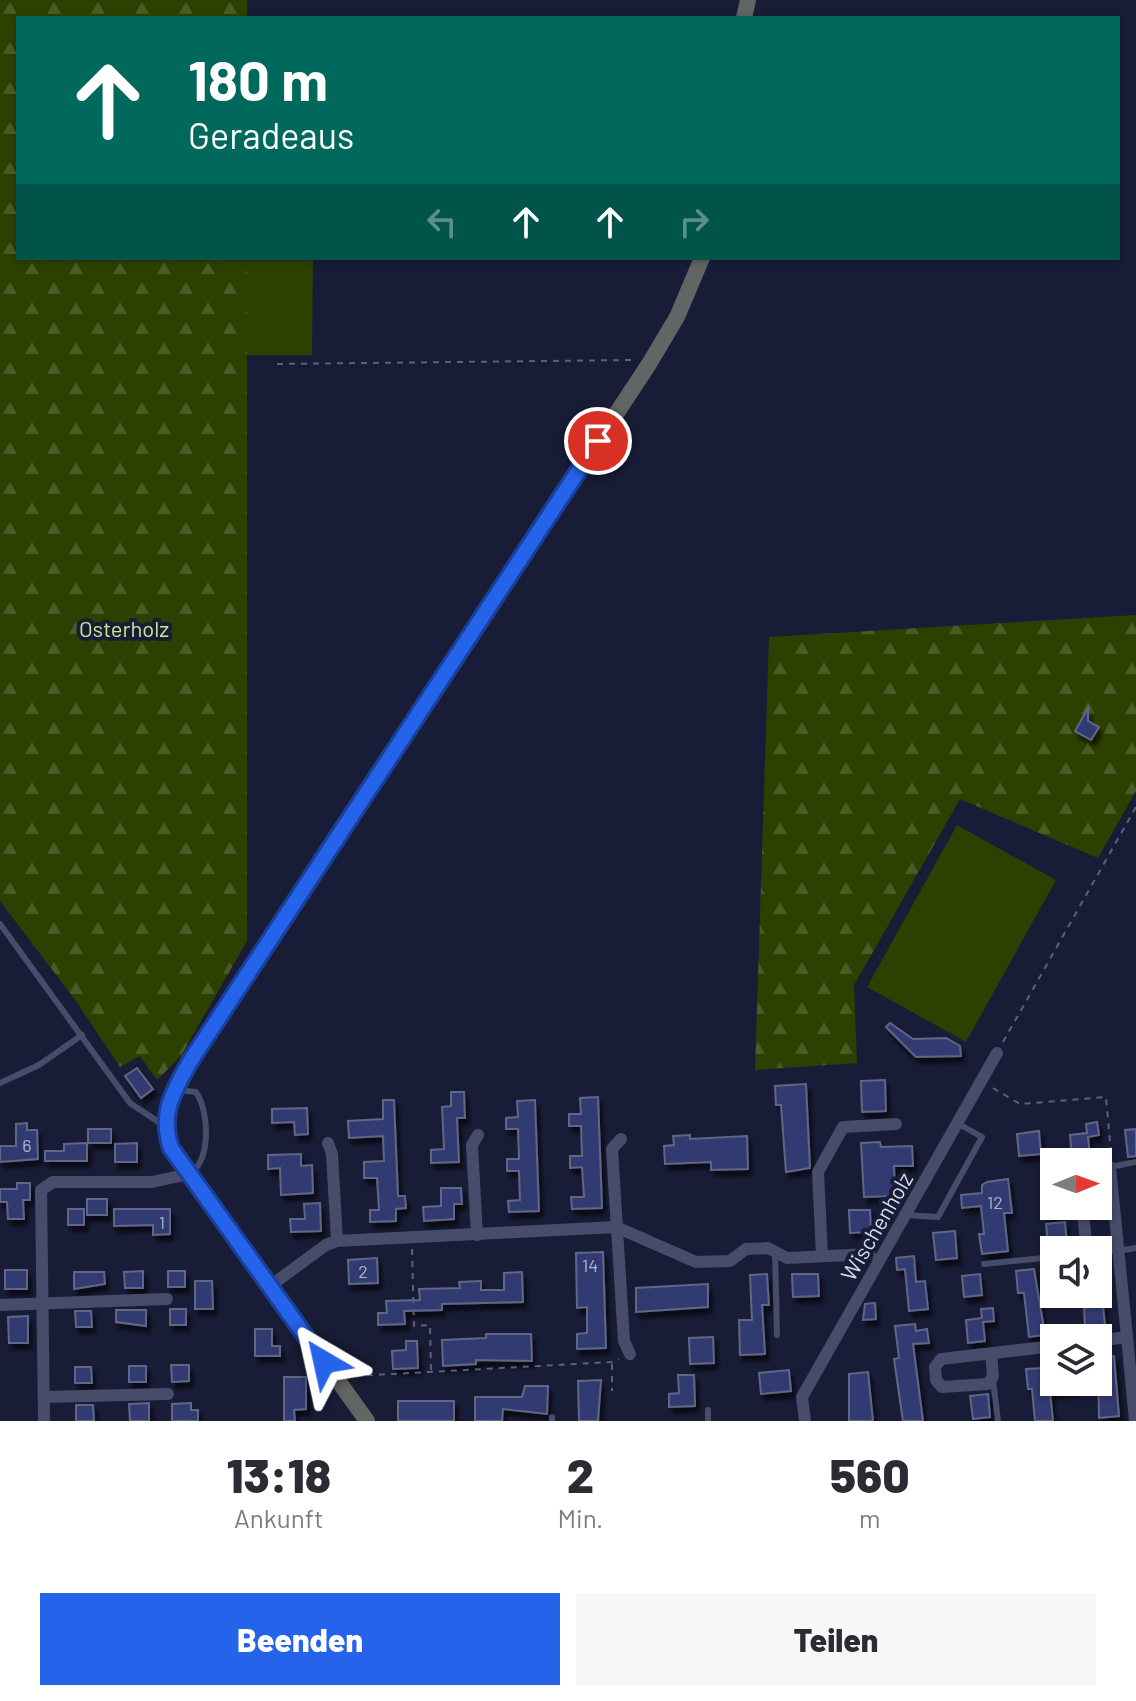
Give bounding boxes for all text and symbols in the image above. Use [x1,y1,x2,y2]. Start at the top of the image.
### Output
text: 180 m [188,45,328,112]
icon: ahead [56,48,160,152]
text: Geradeaus [188,113,354,156]
icon: left [420,200,464,244]
icon: ahead [504,200,548,244]
icon: ahead [588,200,632,244]
icon: right [672,200,716,244]
pin [564,407,632,475]
icon: arrive [576,419,620,463]
park label: Osterholz [79,615,169,641]
house number: 6 [22,1134,32,1156]
north arrow [1040,1148,1112,1220]
map controls [1040,1148,1112,1396]
street label: Wischenholz [835,1167,917,1285]
house number: 12 [987,1191,1003,1213]
house number: 1 [159,1211,165,1233]
button: sound [1040,1236,1112,1308]
house number: 14 [582,1254,598,1276]
house number: 2 [358,1260,368,1282]
position arrow [282,1320,366,1404]
button: layers [1040,1324,1112,1396]
text: 13:18 [226,1445,331,1503]
text: 2 [567,1445,594,1503]
text: 560 [830,1445,910,1503]
text: Ankunft [234,1502,323,1533]
text: Min. [557,1502,603,1533]
text: m [859,1502,880,1533]
button: Beenden [40,1593,560,1685]
button: Teilen [576,1593,1096,1685]

